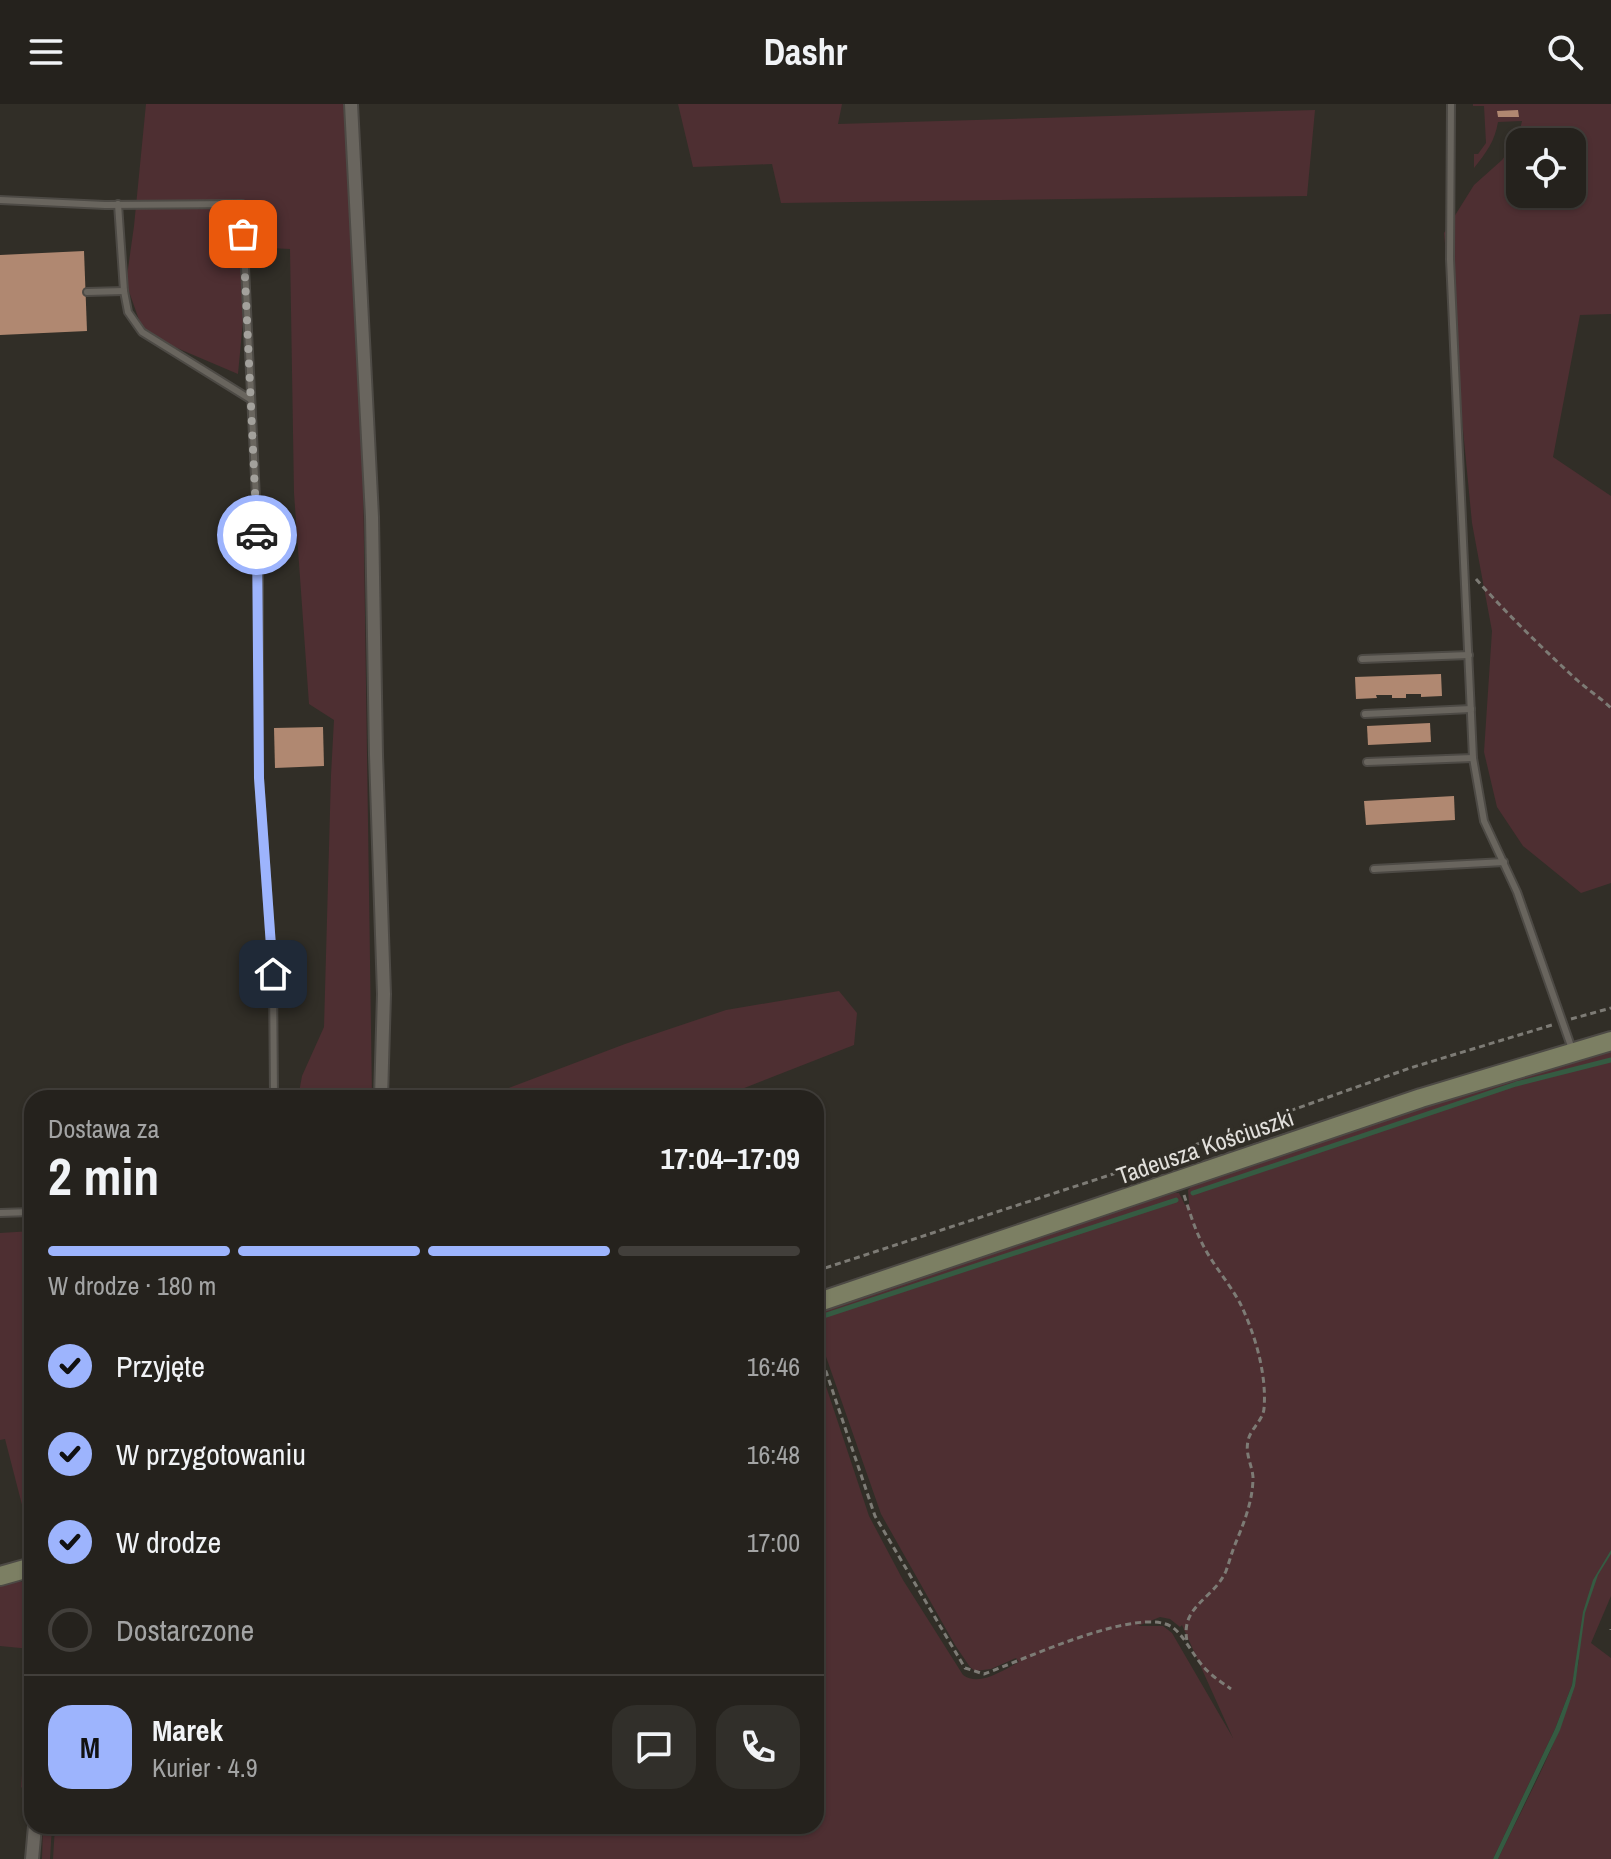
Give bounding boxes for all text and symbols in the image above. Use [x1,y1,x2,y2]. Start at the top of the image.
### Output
text: Dashr [764,28,847,76]
icon: menu [24,30,68,74]
icon: search [1543,30,1587,74]
map controls [1506,128,1586,208]
button: locate [1506,128,1586,208]
pin [209,200,277,268]
icon: bag [221,212,265,256]
courier [217,495,297,575]
icon: car [235,513,279,557]
pin [239,940,307,1008]
icon: home [251,952,295,996]
street label: Tadeusza Kościuszki [1112,1101,1298,1191]
text: Dostawa za [48,1111,159,1146]
text: 17:04–17:09 [661,1138,800,1178]
text: 2 min [48,1141,159,1211]
text: W drodze · 180 m [48,1268,216,1303]
icon: check [48,1344,92,1388]
text: Przyjęte [116,1346,205,1386]
text: 16:46 [747,1349,800,1384]
icon: check [48,1432,92,1476]
text: W przygotowaniu [116,1434,306,1474]
text: 16:48 [747,1437,800,1472]
icon: check [48,1520,92,1564]
text: W drodze [116,1522,221,1562]
text: 17:00 [747,1525,800,1560]
text: Dostarczone [116,1610,254,1650]
button: chat [612,1705,696,1789]
button: phone [716,1705,800,1789]
text: Marek [152,1710,223,1750]
text: M [80,1727,100,1767]
text: Kurier · 4.9 [152,1750,257,1785]

